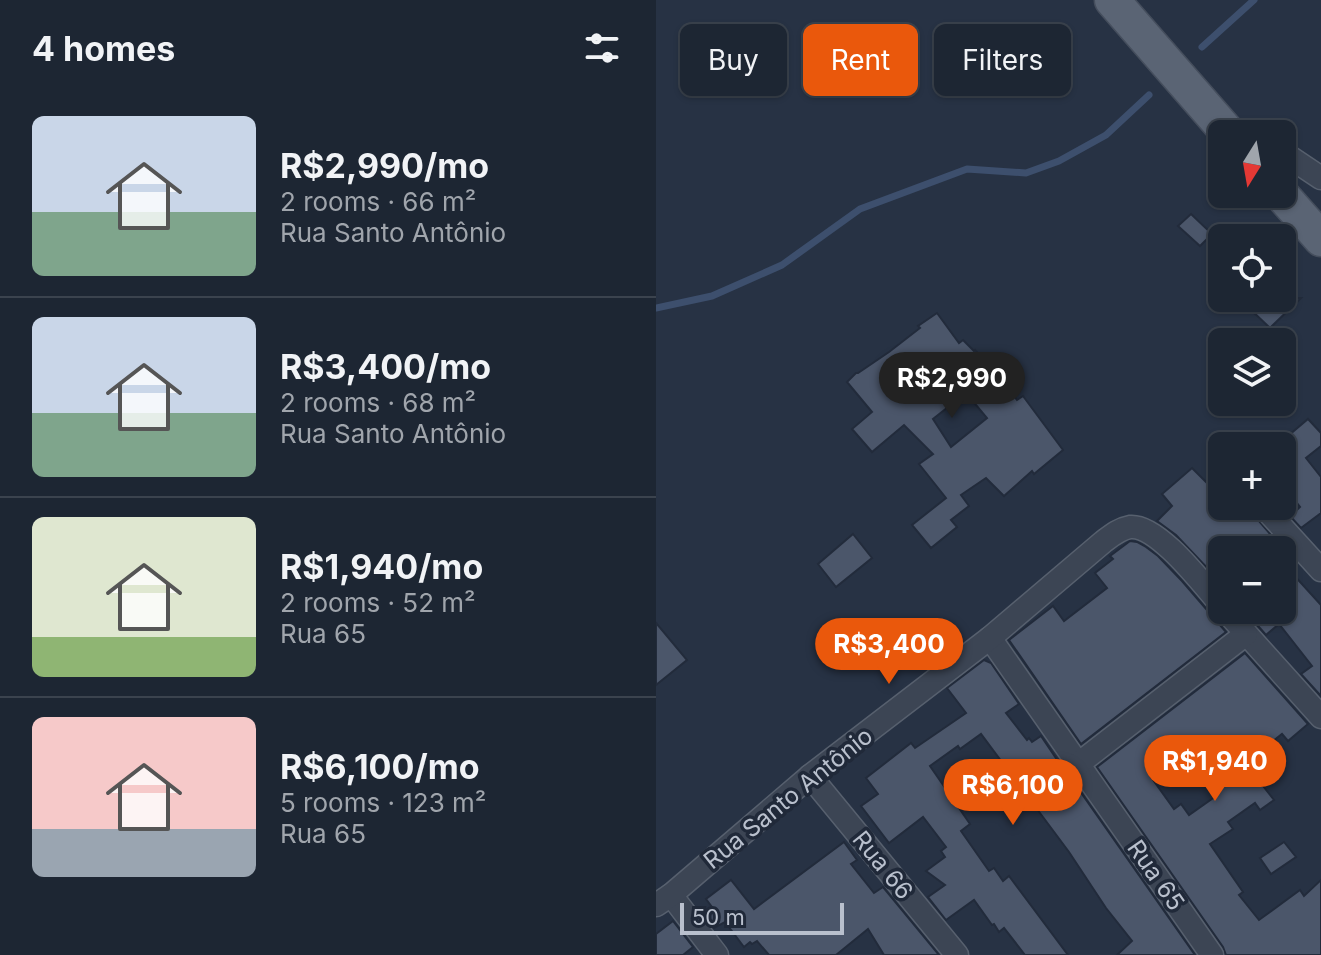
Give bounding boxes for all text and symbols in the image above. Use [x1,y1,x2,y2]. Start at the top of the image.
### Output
chip: Buy [680,24,787,96]
chip: Rent [803,24,918,96]
chip: Filters [934,24,1071,96]
icon: filters [580,26,624,70]
text: 4 homes [32,28,175,69]
north arrow [1208,120,1296,208]
map controls [1208,120,1296,624]
text: R$2,990/mo [280,145,489,186]
icon: home [96,148,192,244]
text: 2 rooms · 66 m² [280,186,476,217]
text: Rua Santo Antônio [280,217,506,248]
button: locate [1208,224,1296,312]
button: layers [1208,328,1296,416]
text: R$3,400/mo [280,346,491,387]
icon: home [96,349,192,445]
pin: R$2,990 [878,352,1026,420]
text: R$2,990 [897,362,1007,393]
text: 2 rooms · 68 m² [280,387,476,418]
text: Rua Santo Antônio [280,418,506,449]
button: + [1208,432,1296,520]
button: − [1208,536,1296,624]
text: R$1,940/mo [280,546,483,587]
icon: home [96,549,192,645]
text: 2 rooms · 52 m² [280,587,476,618]
text: Rua 65 [280,618,366,649]
pin: R$3,400 [815,618,963,686]
text: R$3,400 [833,628,945,659]
street label: Rua Santo Antônio [698,721,878,875]
pin: R$1,940 [1141,735,1289,803]
text: R$1,940 [1162,745,1268,776]
text: R$6,100/mo [280,746,480,787]
icon: home [96,749,192,845]
pin: R$6,100 [939,759,1087,827]
text: R$6,100 [962,769,1064,800]
text: 5 rooms · 123 m² [280,787,486,818]
text: Rua 65 [280,818,366,849]
street label: Rua 66 [847,825,919,905]
street label: Rua 65 [1121,834,1191,916]
scale bar [680,899,844,935]
text: 50 m [692,904,745,930]

